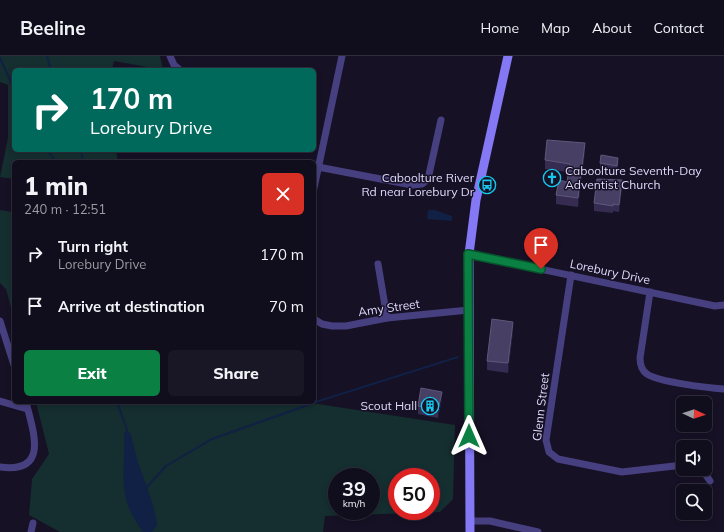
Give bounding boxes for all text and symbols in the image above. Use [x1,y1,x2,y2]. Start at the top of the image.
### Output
text: Beeline [20,16,86,40]
text: Home [480,19,519,37]
text: Map [541,19,570,37]
text: About [592,19,632,37]
text: Contact [654,19,704,37]
text: 170 m [90,81,173,116]
icon: right [24,84,76,136]
text: Lorebury Drive [90,116,212,139]
place label: Caboolture Seventh-Day Adventist Church [565,163,702,192]
church icon: Caboolture Seventh-Day Adventist Church [542,168,562,188]
place label: Caboolture River Rd near Lorebury Dr [361,170,475,199]
text: 1 min [24,171,88,201]
button: close [262,173,304,215]
bus stop icon: Caboolture River Rd near Lorebury Dr [477,175,497,195]
text: 240 m · 12:51 [24,201,106,217]
pin [524,228,558,269]
icon: arrive [530,234,552,256]
text: Turn right [58,237,128,256]
icon: right [24,243,46,265]
text: 170 m [260,245,304,264]
text: Lorebury Drive [58,256,146,272]
street label: Lorebury Drive [569,256,652,287]
icon: arrive [24,295,46,317]
street label: Amy Street [357,296,421,319]
text: Arrive at destination [58,297,205,316]
text: 70 m [269,297,304,316]
button: Exit [24,350,160,396]
button: Share [168,350,304,396]
street label: Glenn Street [529,372,552,442]
building icon: Scout Hall [420,396,440,416]
north arrow [676,396,712,432]
map controls [676,396,712,520]
place label: Scout Hall [360,398,417,413]
position arrow [448,415,490,457]
button: sound [676,440,712,476]
speed limit sign: 50 [388,468,440,520]
text: 39 [342,476,366,501]
button: search [676,484,712,520]
text: km/h [343,497,365,510]

